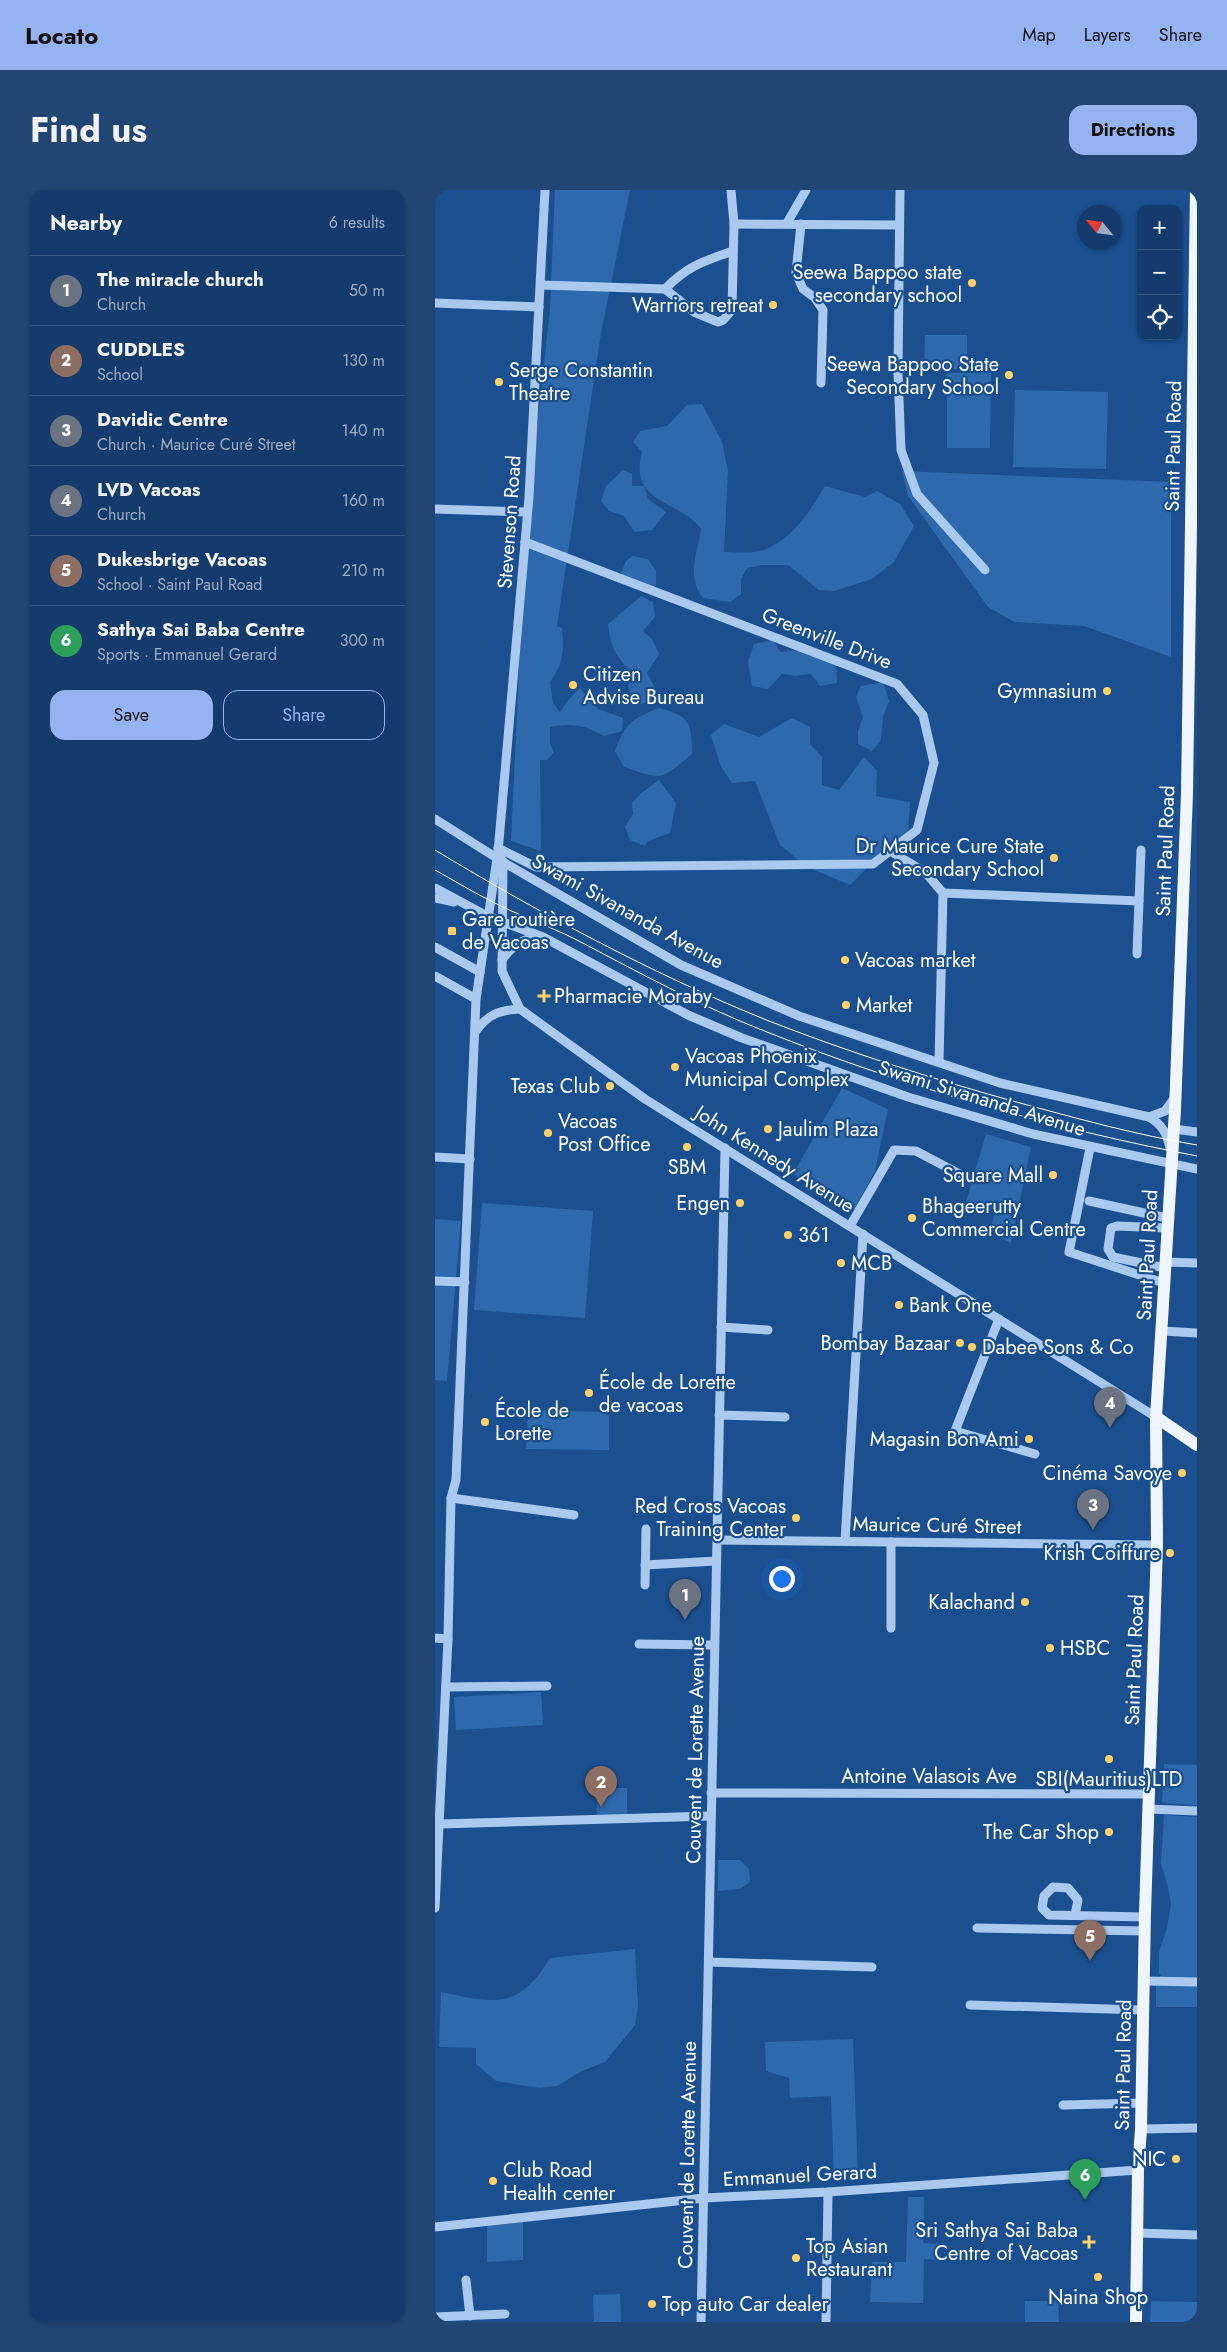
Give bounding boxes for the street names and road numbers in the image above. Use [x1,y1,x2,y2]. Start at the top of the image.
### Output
street label: Saint Paul Road [1158,380,1189,512]
street label: Stevenson Road [490,454,529,590]
street label: Greenville Drive [758,600,896,677]
street label: Saint Paul Road [1149,785,1182,917]
street label: Swami Sivananda Avenue [526,847,729,976]
street label: Swami Sivananda Avenue [875,1053,1089,1144]
street label: John Kennedy Avenue [687,1097,860,1220]
street label: Saint Paul Road [1130,1189,1165,1321]
street label: Maurice Curé Street [852,1510,1022,1541]
street label: Saint Paul Road [1118,1594,1151,1726]
street label: Couvent de Lorette Avenue [679,1636,712,1864]
street label: Antoine Valasois Ave [841,1762,1017,1791]
street label: Saint Paul Road [1108,1999,1139,2131]
street label: Couvent de Lorette Avenue [671,2041,704,2269]
street label: Emmanuel Gerard [722,2157,878,2194]

